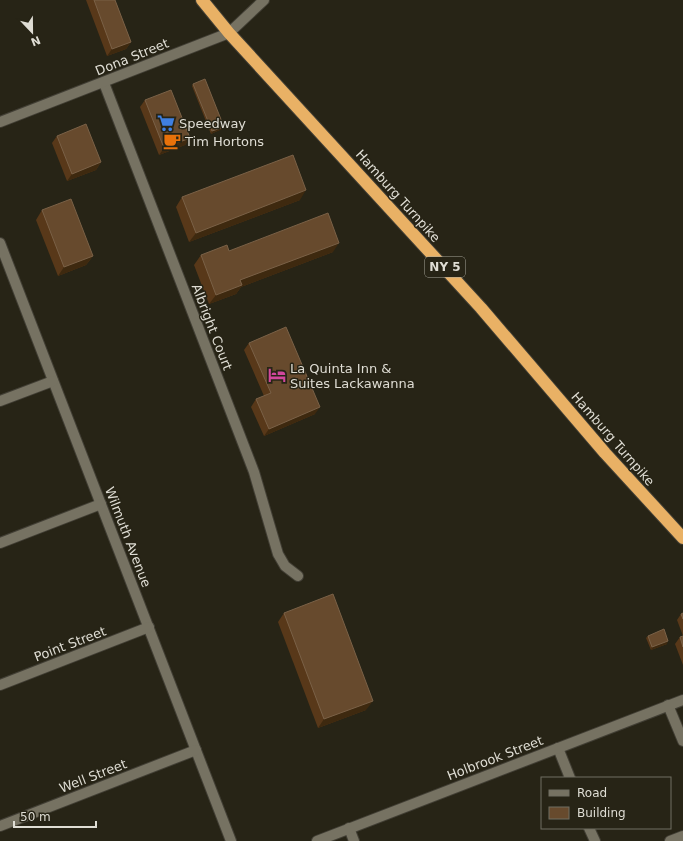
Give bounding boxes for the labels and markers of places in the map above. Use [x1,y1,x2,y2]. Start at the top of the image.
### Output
supermarket icon: Speedway [156,113,176,133]
place label: Speedway [179,116,246,131]
cafe icon: Tim Hortons [162,131,182,151]
place label: Tim Hortons [184,134,264,149]
place label: La Quinta Inn & Suites Lackawanna [290,361,415,391]
hotel icon: La Quinta Inn & Suites Lackawanna [267,365,287,385]

